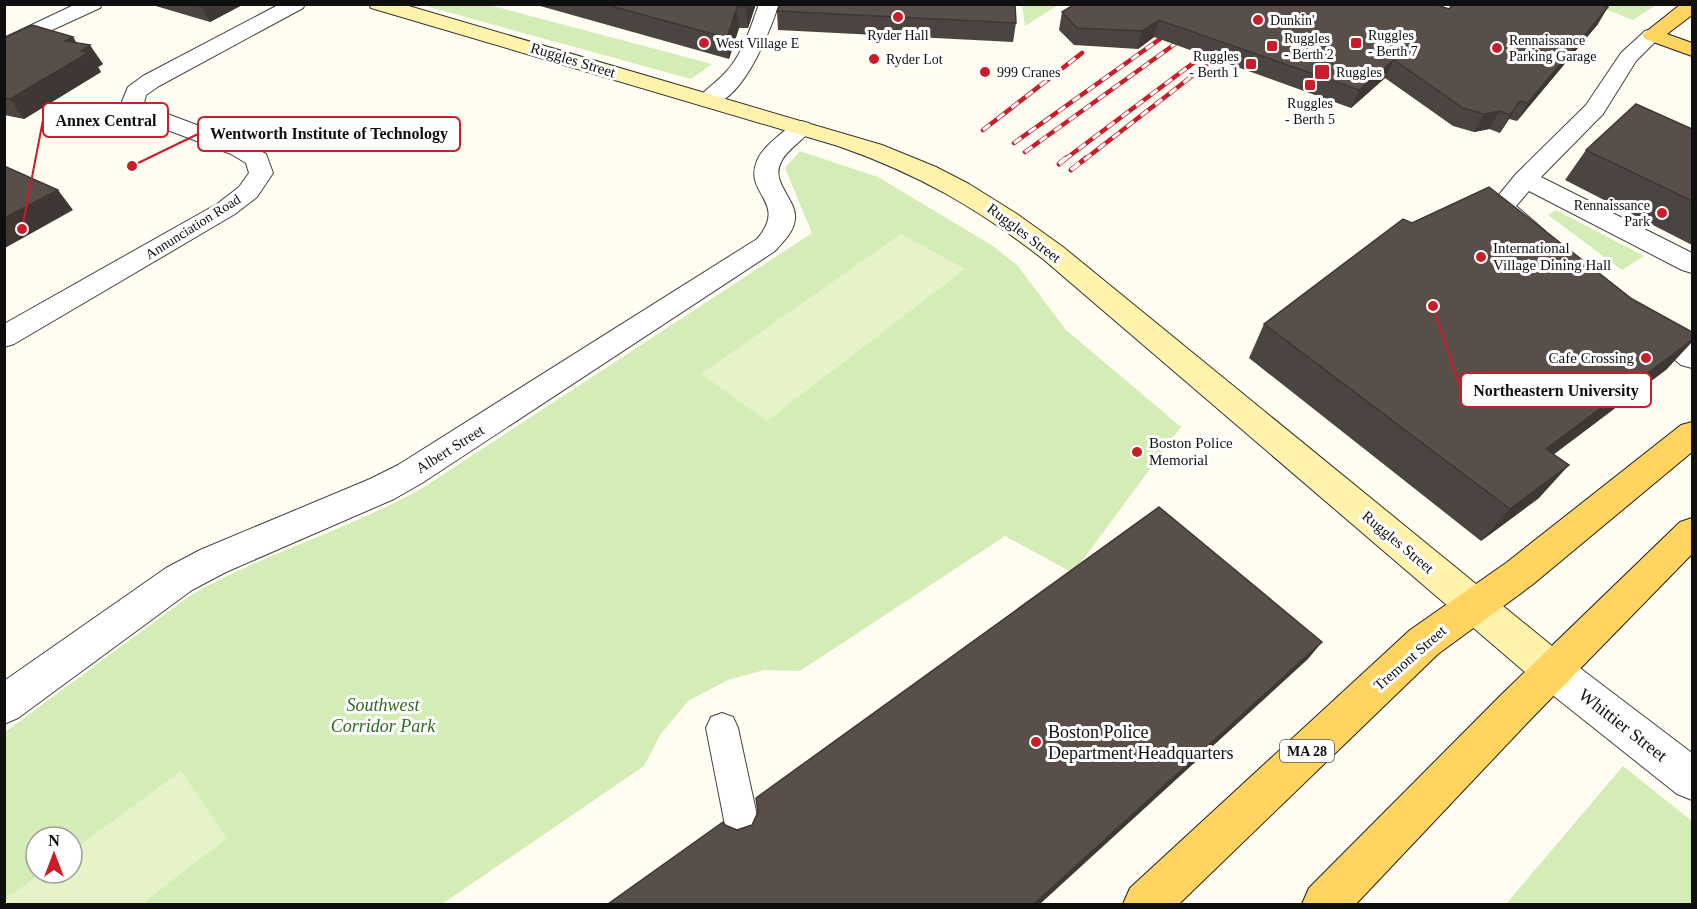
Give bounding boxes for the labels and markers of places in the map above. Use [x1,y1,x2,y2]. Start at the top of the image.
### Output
marker: Ryder Hall [891,10,905,24]
marker: Dunkin' [1251,13,1265,27]
place label: Dunkin' [1270,13,1315,28]
place label: Ryder Hall [867,28,929,43]
place label: Ruggles - Berth 7 [1368,28,1418,59]
place label: Ruggles - Berth 2 [1284,31,1334,62]
place label: Rennaissance Parking Garage [1509,33,1596,64]
marker: West Village E [697,36,711,50]
place label: West Village E [716,36,799,51]
marker: Ruggles - Berth 7 [1349,36,1363,50]
marker: Ruggles - Berth 2 [1265,39,1279,53]
marker: Rennaissance Parking Garage [1490,41,1504,55]
place label: Ruggles - Berth 1 [1189,49,1239,80]
marker: Ryder Lot [867,52,881,66]
place label: Ryder Lot [886,52,943,67]
marker: Ruggles - Berth 1 [1244,57,1258,71]
marker: Ruggles [1313,63,1331,81]
marker: 999 Cranes [978,65,992,79]
place label: 999 Cranes [997,65,1060,80]
place label: Ruggles [1336,65,1382,80]
marker: Ruggles - Berth 5 [1303,78,1317,92]
place label: Ruggles - Berth 5 [1285,96,1335,127]
callout: Annex Central [43,103,168,137]
callout: Wentworth Institute of Technology [198,117,460,151]
place label: Rennaissance Park [1574,198,1650,229]
marker: Rennaissance Park [1655,206,1669,220]
place label: International Village Dining Hall [1493,240,1611,273]
marker: International Village Dining Hall [1474,250,1488,264]
place label: Cafe Crossing [1549,350,1634,366]
marker: Cafe Crossing [1639,351,1653,365]
callout: Northeastern University [1461,373,1651,407]
place label: Boston Police Memorial [1149,435,1233,468]
marker: Boston Police Memorial [1130,445,1144,459]
place label: Boston Police Department Headquarters [1048,722,1233,763]
marker: Boston Police Department Headquarters [1029,735,1043,749]

